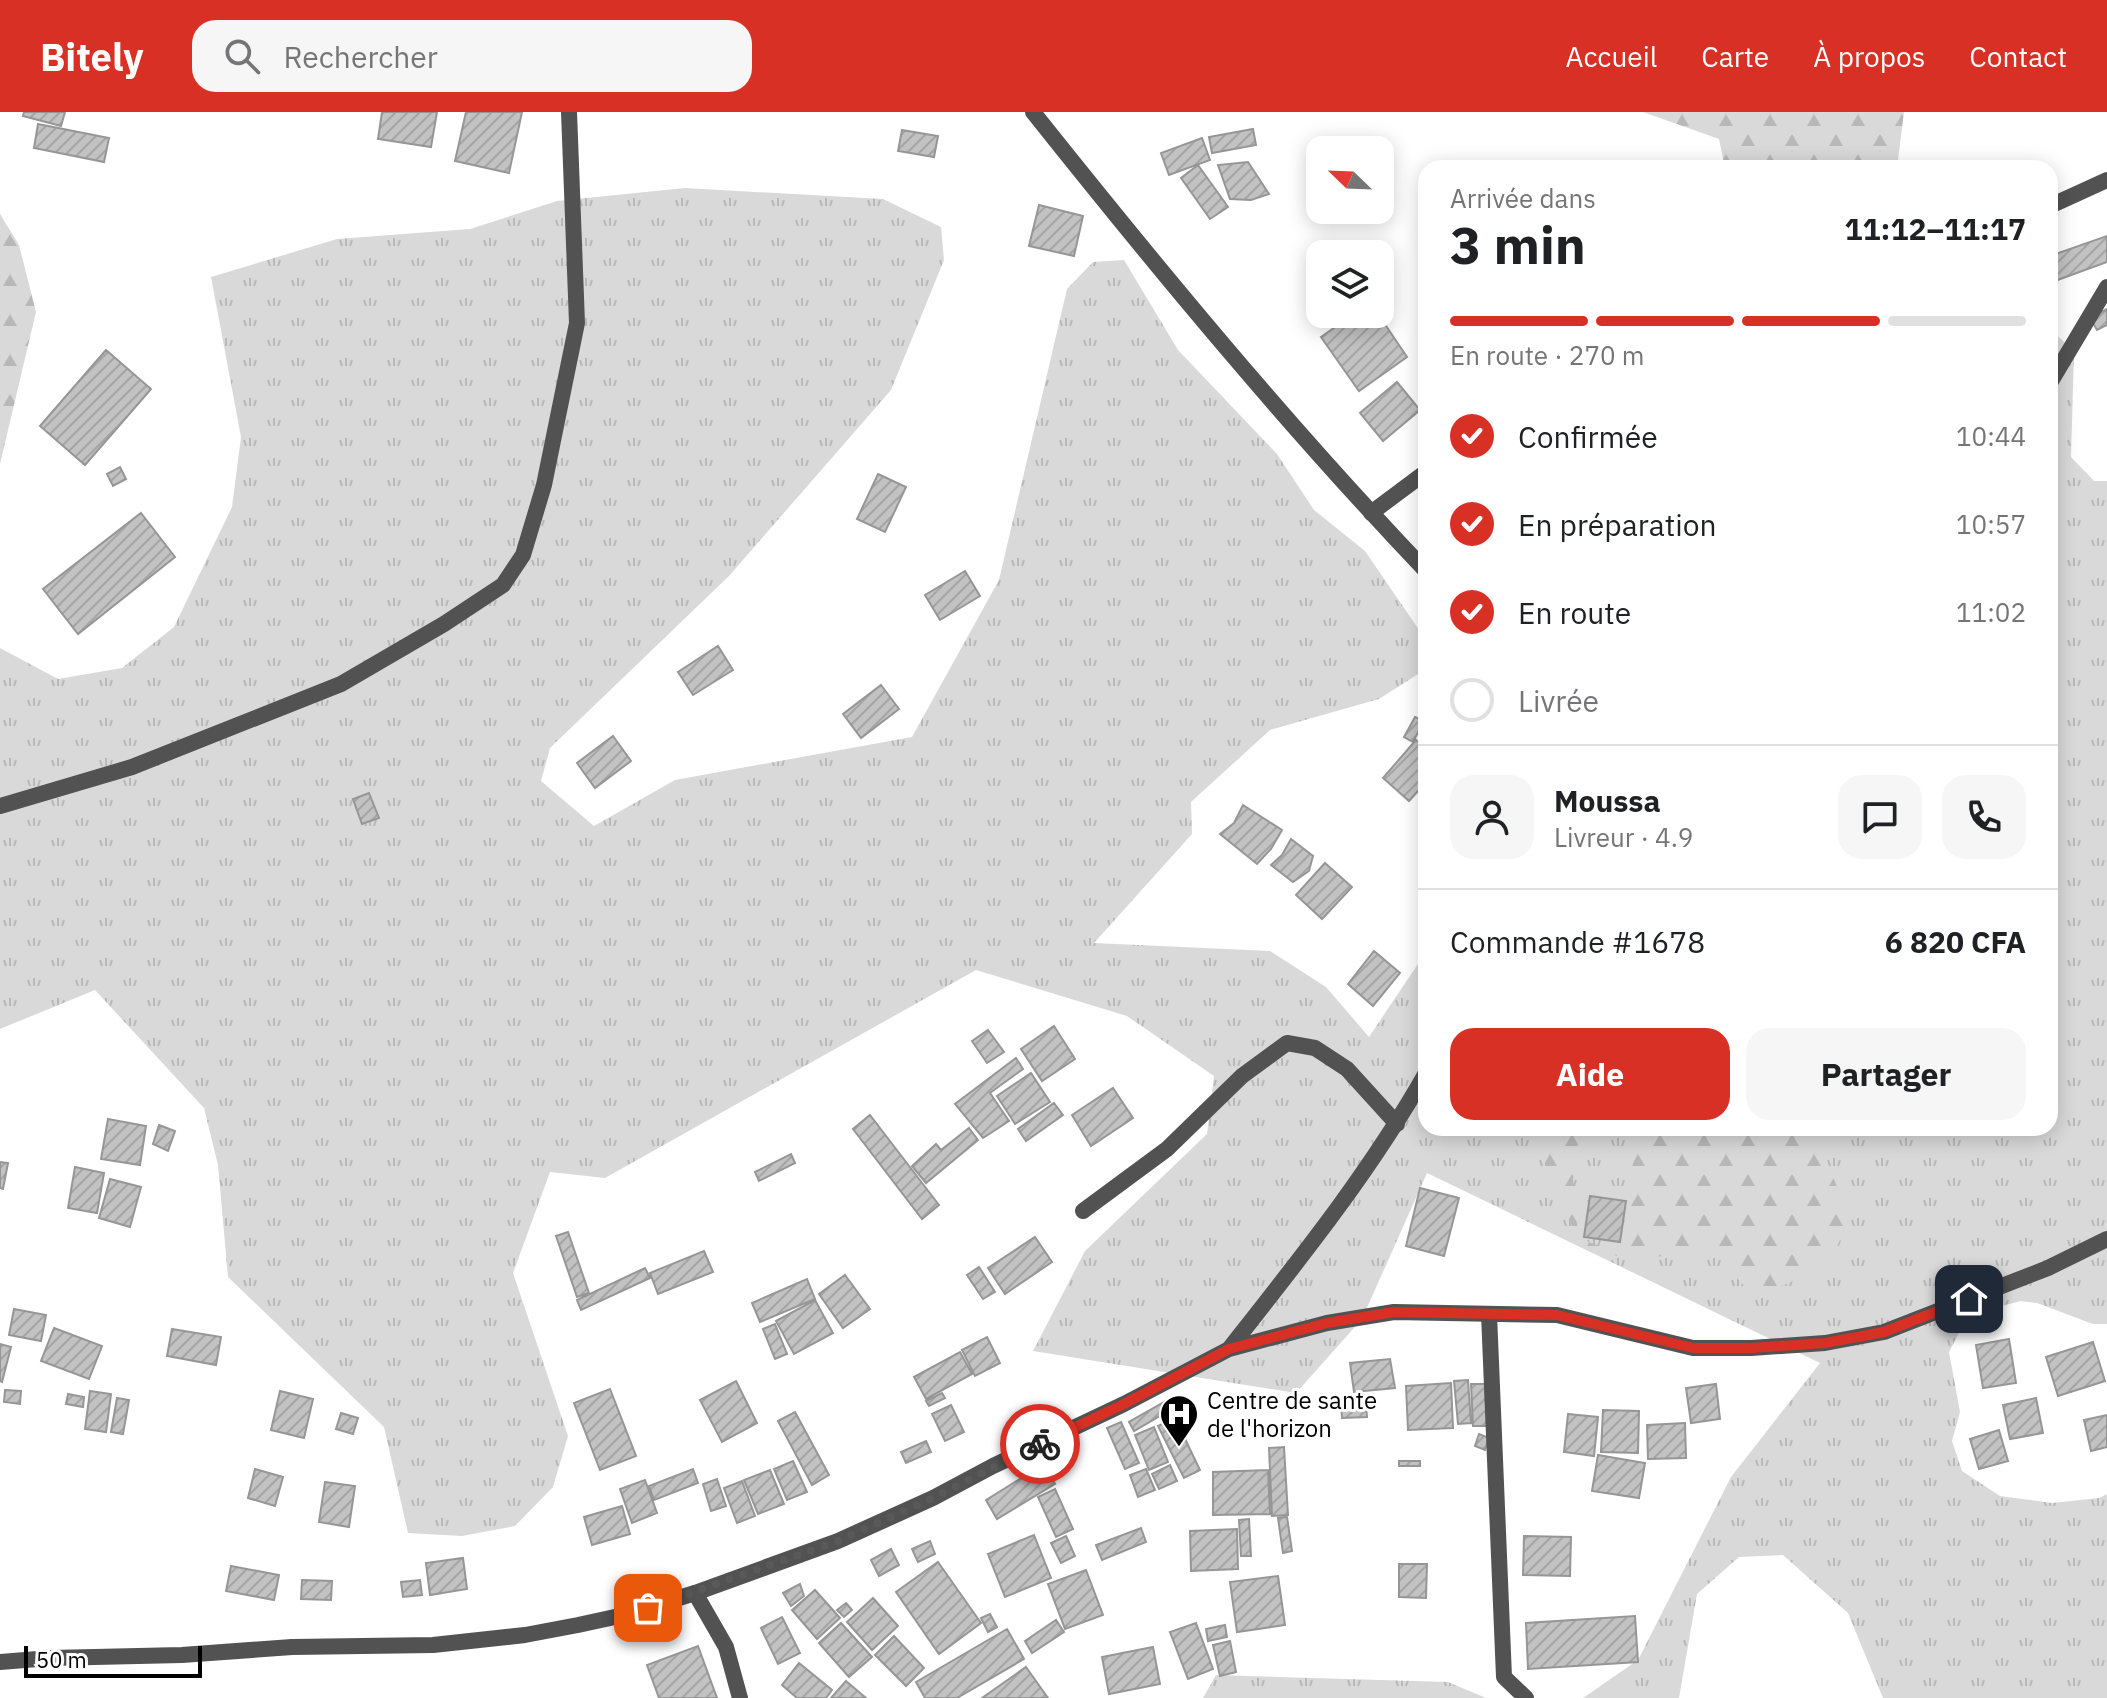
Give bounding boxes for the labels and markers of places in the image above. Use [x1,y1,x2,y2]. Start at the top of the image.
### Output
pin [1935,1265,2003,1333]
place label: Centre de sante de l'horizon [1207,1384,1377,1444]
hospital icon: Centre de sante de l'horizon [1158,1393,1200,1448]
pin [614,1574,682,1642]

